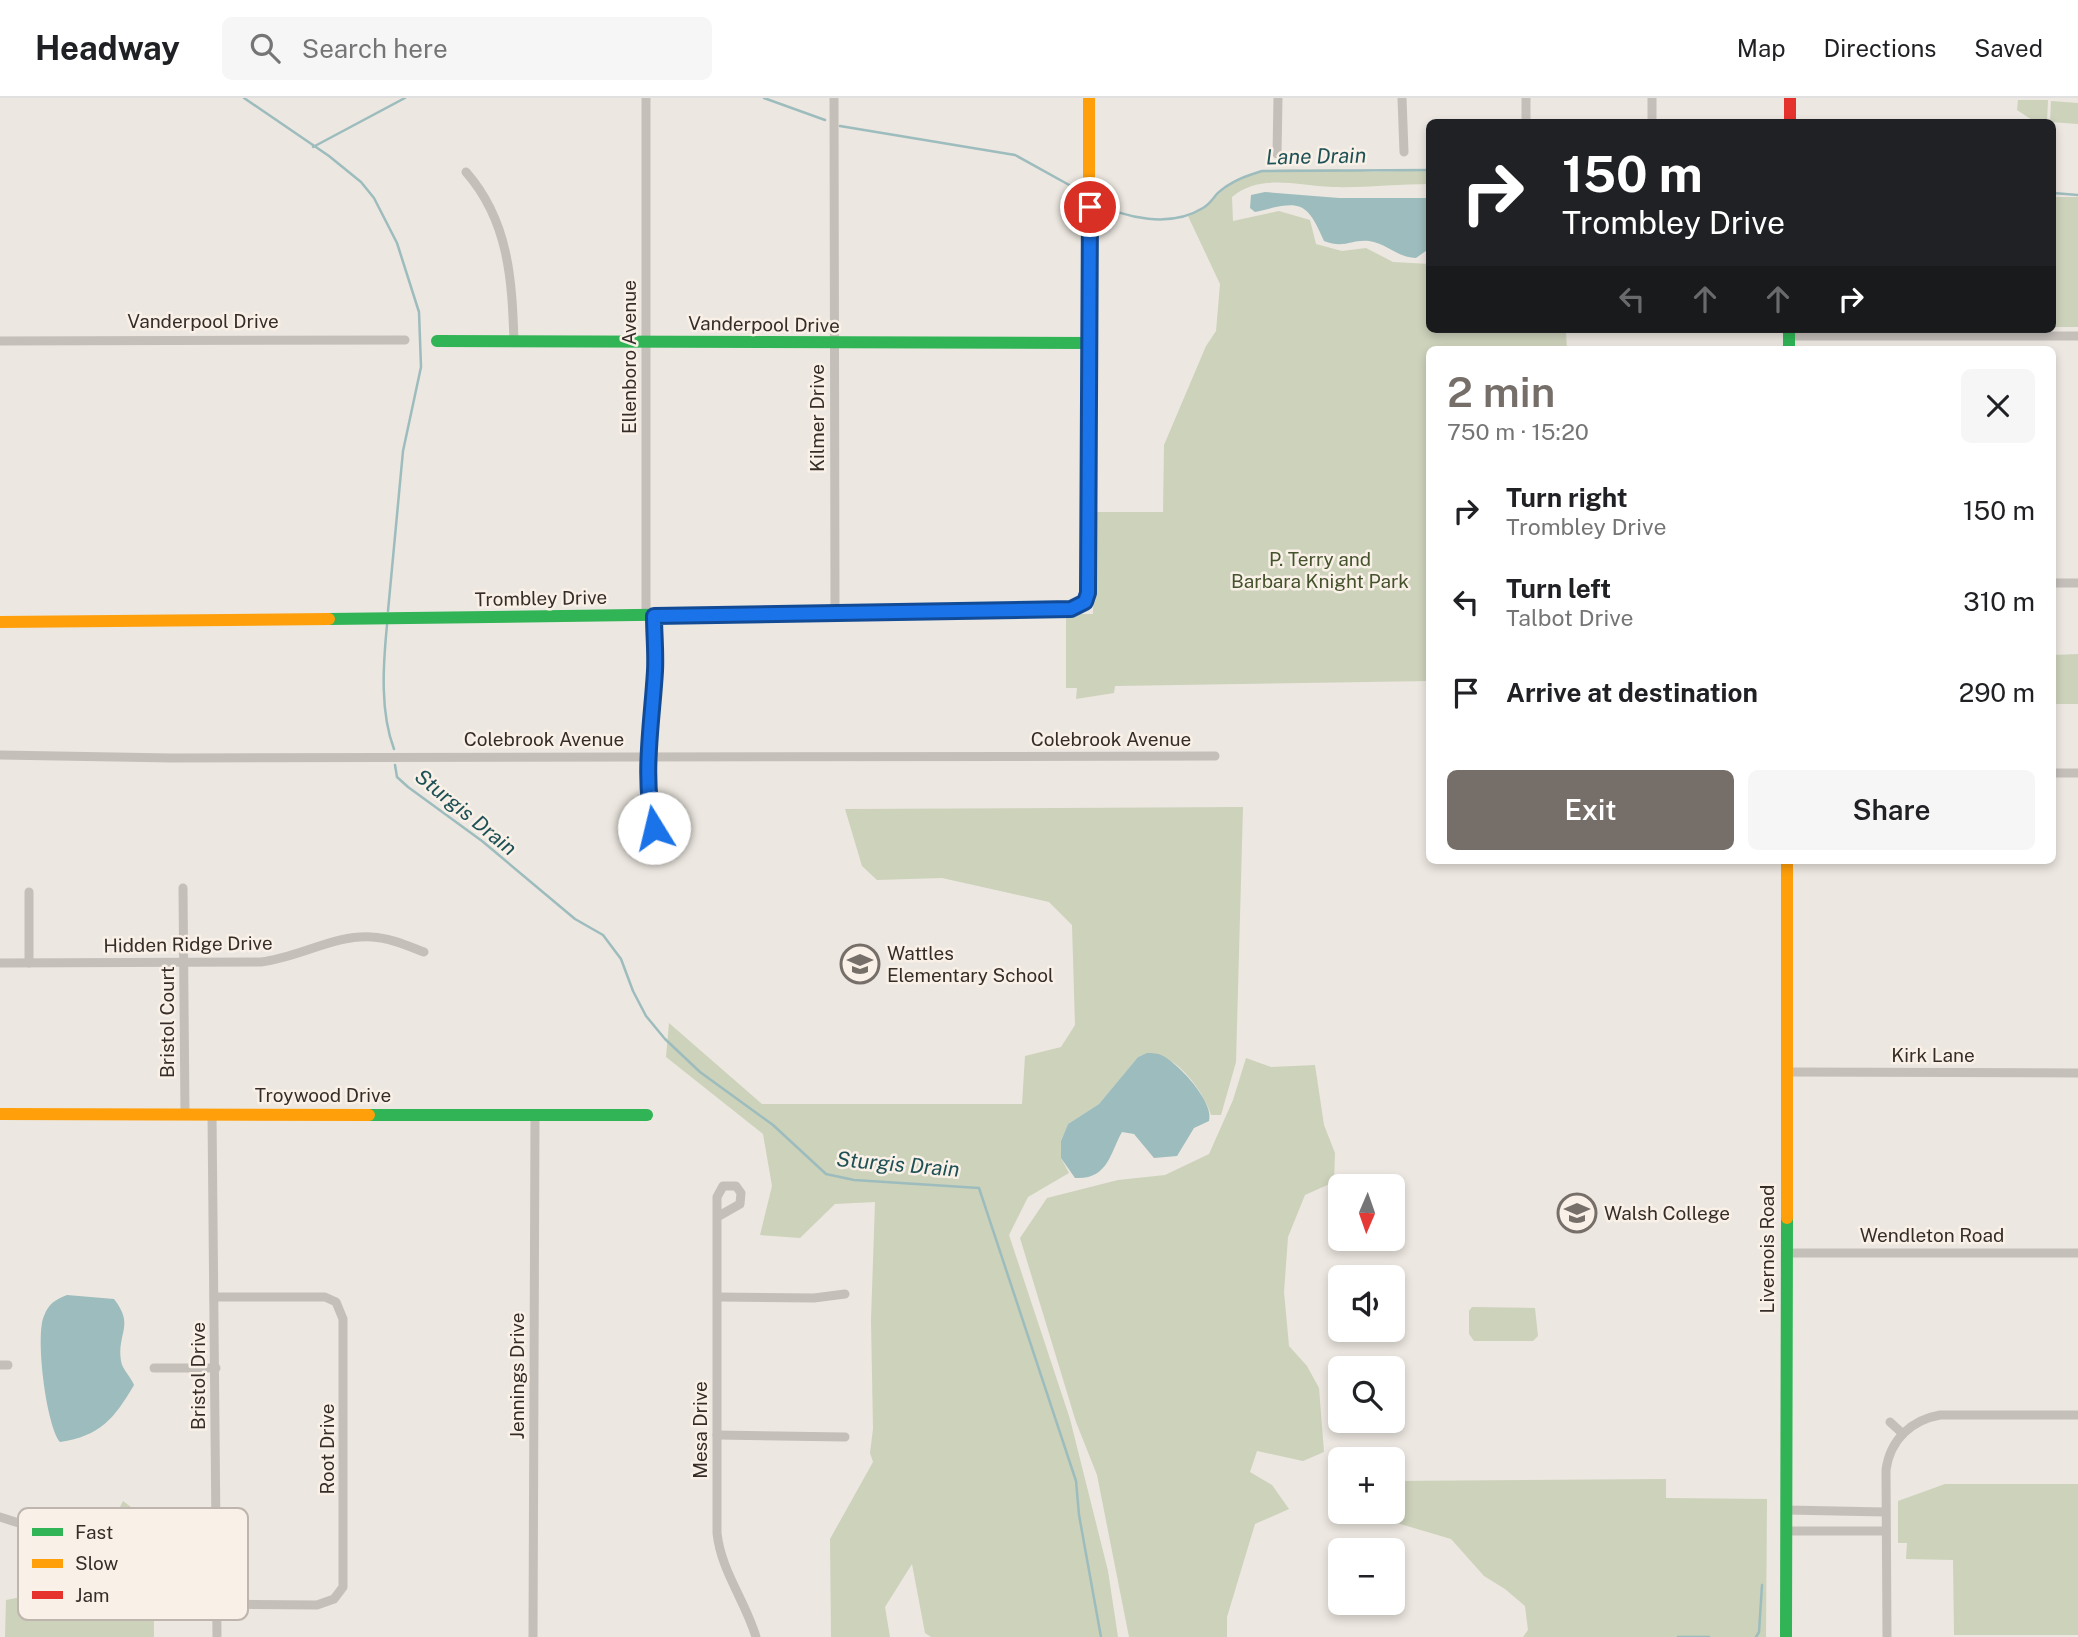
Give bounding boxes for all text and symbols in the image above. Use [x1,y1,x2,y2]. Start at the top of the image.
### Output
search box [222,17,712,80]
text: Headway [35,29,180,67]
icon: search [246,29,284,67]
text: Search here [302,33,448,64]
text: Map [1737,34,1786,62]
text: Directions [1824,34,1936,62]
text: Saved [1974,34,2043,62]
water label: Lane Drain [1266,143,1366,169]
text: 150 m [1562,145,1703,203]
icon: right [1447,147,1538,238]
pin [1060,177,1120,237]
icon: arrive [1071,188,1109,226]
text: Trombley Drive [1562,204,1785,241]
street label: Ellenboro Avenue [618,280,640,434]
icon: left [1613,280,1651,318]
icon: ahead [1686,280,1724,318]
icon: ahead [1759,280,1797,318]
icon: right [1832,280,1870,318]
street label: Vanderpool Drive [127,310,279,332]
street label: Vanderpool Drive [688,312,840,336]
street label: Kilmer Drive [806,364,828,472]
text: 2 min [1447,367,1555,416]
button: close [1961,369,2035,443]
text: 750 m · 15:20 [1447,418,1589,445]
text: Turn right [1506,482,1628,513]
icon: right [1447,492,1485,530]
text: 150 m [1963,495,2035,526]
text: Trombley Drive [1506,513,1666,540]
park label: P. Terry and Barbara Knight Park [1231,548,1409,592]
text: Turn left [1506,573,1611,604]
icon: left [1447,583,1485,621]
street label: Trombley Drive [475,586,607,610]
text: 310 m [1963,586,2035,617]
text: Talbot Drive [1506,604,1634,631]
icon: arrive [1447,674,1485,712]
text: Arrive at destination [1506,677,1758,708]
text: 290 m [1959,677,2035,708]
street label: Colebrook Avenue [464,728,624,750]
street label: Colebrook Avenue [1031,728,1191,750]
water label: Sturgis Drain [410,763,522,861]
button: Exit [1447,770,1734,850]
button: Share [1748,770,2035,850]
position arrow [617,791,691,865]
street label: Hidden Ridge Drive [103,932,273,956]
place label: Wattles Elementary School [887,942,1054,986]
school or university icon: Wattles Elementary School [839,943,881,985]
street label: Bristol Court [156,966,178,1078]
street label: Kirk Lane [1891,1044,1975,1066]
street label: Troywood Drive [255,1084,391,1106]
water label: Sturgis Drain [835,1146,961,1182]
north arrow [1328,1174,1405,1251]
map controls [1328,1174,1405,1615]
street label: Livernois Road [1756,1185,1778,1313]
school or university icon: Walsh College [1556,1192,1598,1234]
place label: Walsh College [1604,1202,1730,1224]
street label: Wendleton Road [1860,1224,2004,1246]
button: sound [1328,1265,1405,1342]
street label: Jennings Drive [506,1313,528,1439]
street label: Bristol Drive [187,1322,209,1430]
button: search [1328,1356,1405,1433]
street label: Mesa Drive [689,1381,711,1479]
street label: Root Drive [316,1403,338,1495]
button: + [1328,1447,1405,1524]
legend [18,1508,248,1620]
text: Fast [75,1521,113,1543]
button: − [1328,1538,1405,1615]
text: Slow [75,1552,119,1574]
text: Jam [75,1584,109,1606]

